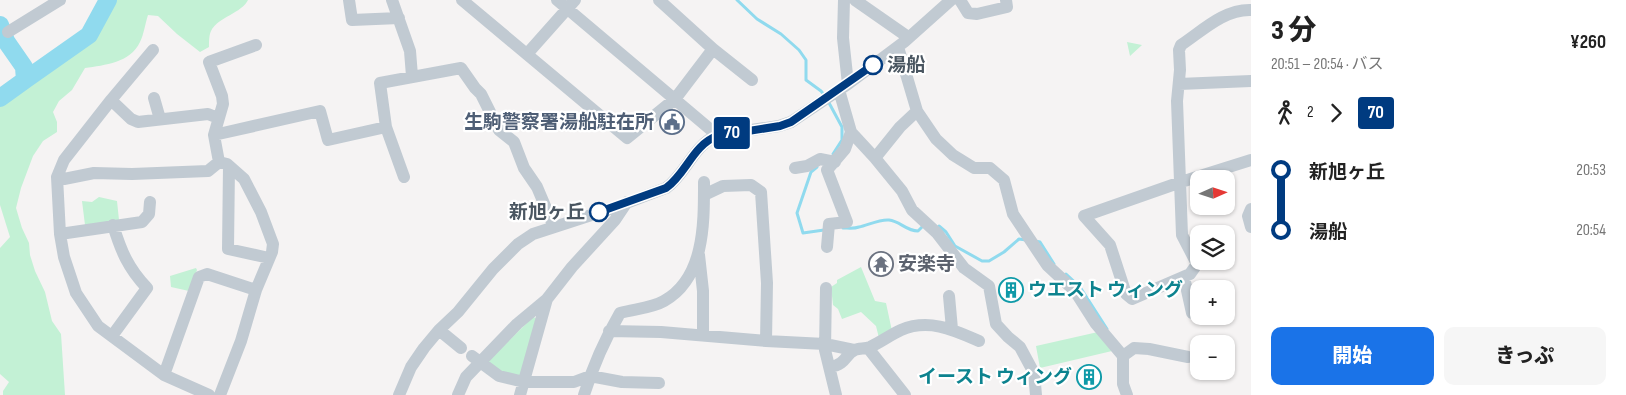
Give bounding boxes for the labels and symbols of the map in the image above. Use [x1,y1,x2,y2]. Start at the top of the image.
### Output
place label: 湯船 [887,54,926,77]
marker: 湯船 [863,55,883,75]
public building icon: 生駒警察署湯船駐在所 [659,109,685,135]
place label: 生駒警察署湯船駐在所 [464,111,654,134]
line badge: 70 [710,117,754,149]
north arrow [1190,170,1235,215]
place label: 新旭ヶ丘 [509,201,585,224]
marker: 新旭ヶ丘 [589,202,609,222]
temple icon: 安楽寺 [868,251,894,277]
place label: 安楽寺 [898,253,955,276]
building icon: ウエスト ウィング [998,277,1024,303]
place label: ウエスト ウィング [1028,279,1183,302]
building icon: イースト ウィング [1076,364,1102,390]
place label: イースト ウィング [918,366,1072,389]

